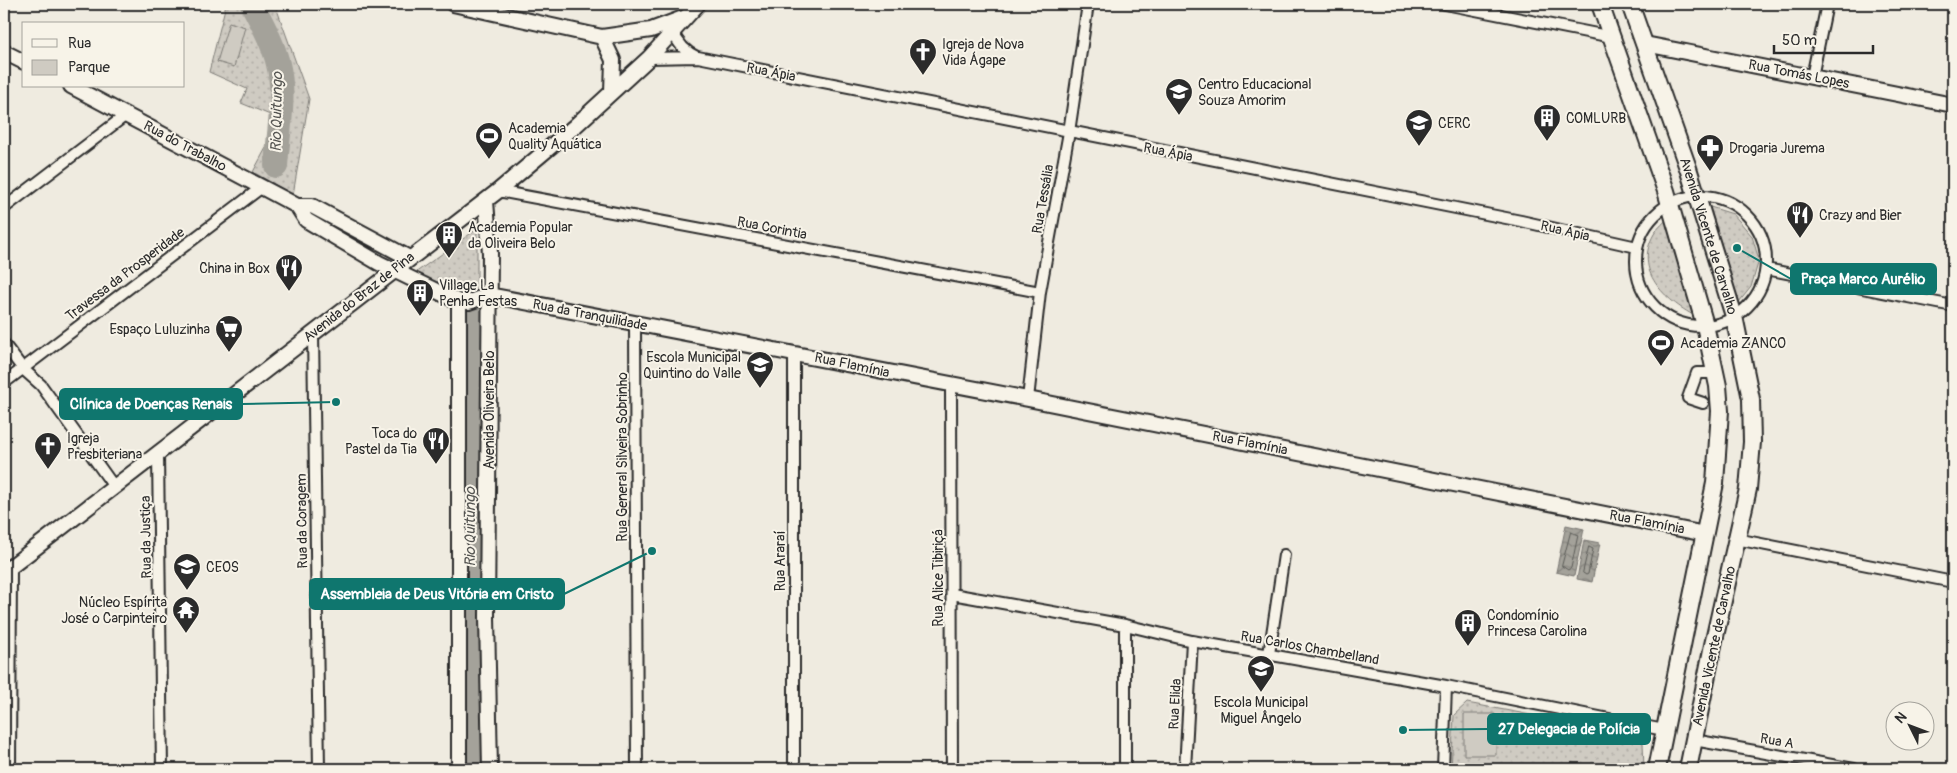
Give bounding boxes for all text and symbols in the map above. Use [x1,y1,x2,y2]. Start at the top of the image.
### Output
legend [22,22,185,88]
scale bar [1774,22,1873,54]
text: 50 m [1782,31,1817,50]
text: Rua [68,34,91,53]
place label: Igreja de Nova Vida Ágape [942,36,1024,69]
church icon: Igreja de Nova Vida Ágape [908,37,938,76]
street label: Rua Tomás Lopes [1747,56,1852,92]
text: Parque [68,58,111,77]
street label: Rua Ápia [745,58,797,85]
water label: Rio Quitungo [267,71,287,152]
place label: Centro Educacional Souza Amorim [1198,76,1312,109]
school or university icon: Centro Educacional Souza Amorim [1164,77,1194,116]
building icon: COMLURB [1532,103,1562,142]
school or university icon: CERC [1404,108,1434,147]
place label: COMLURB [1566,110,1626,127]
place label: CERC [1438,115,1471,132]
street label: Rua do Trabalho [141,117,230,175]
place label: Academia Quality Aquática [508,120,602,153]
sports icon: Academia Quality Aquática [474,121,504,160]
pharmacy icon: Drogaria Jurema [1695,133,1725,172]
street label: Rua Ápia [1142,138,1194,165]
place label: Drogaria Jurema [1729,140,1825,157]
street label: Avenida Vicente de Carvalho [1676,155,1742,317]
street label: Rua Tessália [1029,163,1057,235]
restaurant icon: Crazy and Bier [1785,200,1815,239]
place label: Crazy and Bier [1819,207,1902,224]
street label: Rua Corintia [736,213,808,243]
street label: Rua Ápia [1539,216,1591,245]
place label: Academia Popular da Oliveira Belo [468,219,573,252]
building icon: Academia Popular da Oliveira Belo [434,220,464,259]
street label: Travessa da Prosperidade [62,224,188,324]
street label: Avenida do Braz de Pina [300,248,418,346]
restaurant icon: China in Box [274,253,304,292]
place label: China in Box [199,260,270,277]
callout: Praça Marco Aurélio [1791,264,1936,294]
text: Praça Marco Aurélio [1801,270,1925,289]
place label: Village La Penha Festas [439,277,518,310]
building icon: Village La Penha Festas [405,278,435,317]
street label: Rua da Tranquilidade [531,296,649,334]
supermarket icon: Espaço Luluzinha [214,314,244,353]
place label: Espaço Luluzinha [110,321,210,338]
sports icon: Academia ZANCO [1646,328,1676,367]
place label: Academia ZANCO [1680,335,1786,352]
place label: Escola Municipal Quintino do Valle [643,349,741,382]
street label: Rua Flamínia [813,349,891,381]
street label: Avenida Oliveira Belo [481,350,498,470]
school or university icon: Escola Municipal Quintino do Valle [745,350,775,389]
street label: Rua General Silveira Sobrinho [614,372,631,542]
callout: Clínica de Doenças Renais [60,389,242,419]
text: Clínica de Doenças Renais [70,395,233,414]
place label: Toca do Pastel da Tia [345,425,417,458]
restaurant icon: Toca do Pastel da Tia [421,426,451,465]
street label: Rua Flamínia [1211,427,1289,459]
place label: Igreja Presbiteriana [67,430,142,463]
church icon: Igreja Presbiteriana [33,431,63,470]
street label: Rua da Coragem [293,473,311,569]
water label: Rio Quitungo [461,486,480,567]
street label: Rua da Justiça [137,495,155,579]
street label: Rua Flamínia [1608,506,1686,538]
street label: Rua Alice Tibiriçá [930,529,947,627]
street label: Rua Araraí [772,531,789,591]
school or university icon: CEOS [172,552,202,591]
place label: CEOS [206,559,239,576]
street label: Avenida Vicente de Carvalho [1689,564,1739,728]
callout: Assembleia de Deus Vitória em Cristo [310,579,564,609]
text: Assembleia de Deus Vitória em Cristo [320,585,554,604]
place label: Núcleo Espírita José o Carpinteiro [61,594,167,627]
temple icon: Núcleo Espírita José o Carpinteiro [171,595,201,634]
place label: Condomínio Princesa Carolina [1487,607,1587,640]
building icon: Condomínio Princesa Carolina [1453,608,1483,647]
street label: Rua Carlos Chambelland [1239,627,1381,669]
school or university icon: Escola Municipal Miguel Ângelo [1246,654,1276,693]
street label: Rua Elida [1165,678,1185,730]
place label: Escola Municipal Miguel Ângelo [1214,694,1308,727]
north arrow [1884,700,1934,750]
text: N [1891,708,1910,727]
callout: 27 Delegacia de Polícia [1488,714,1650,744]
text: 27 Delegacia de Polícia [1498,720,1640,739]
street label: Rua A [1759,730,1795,752]

